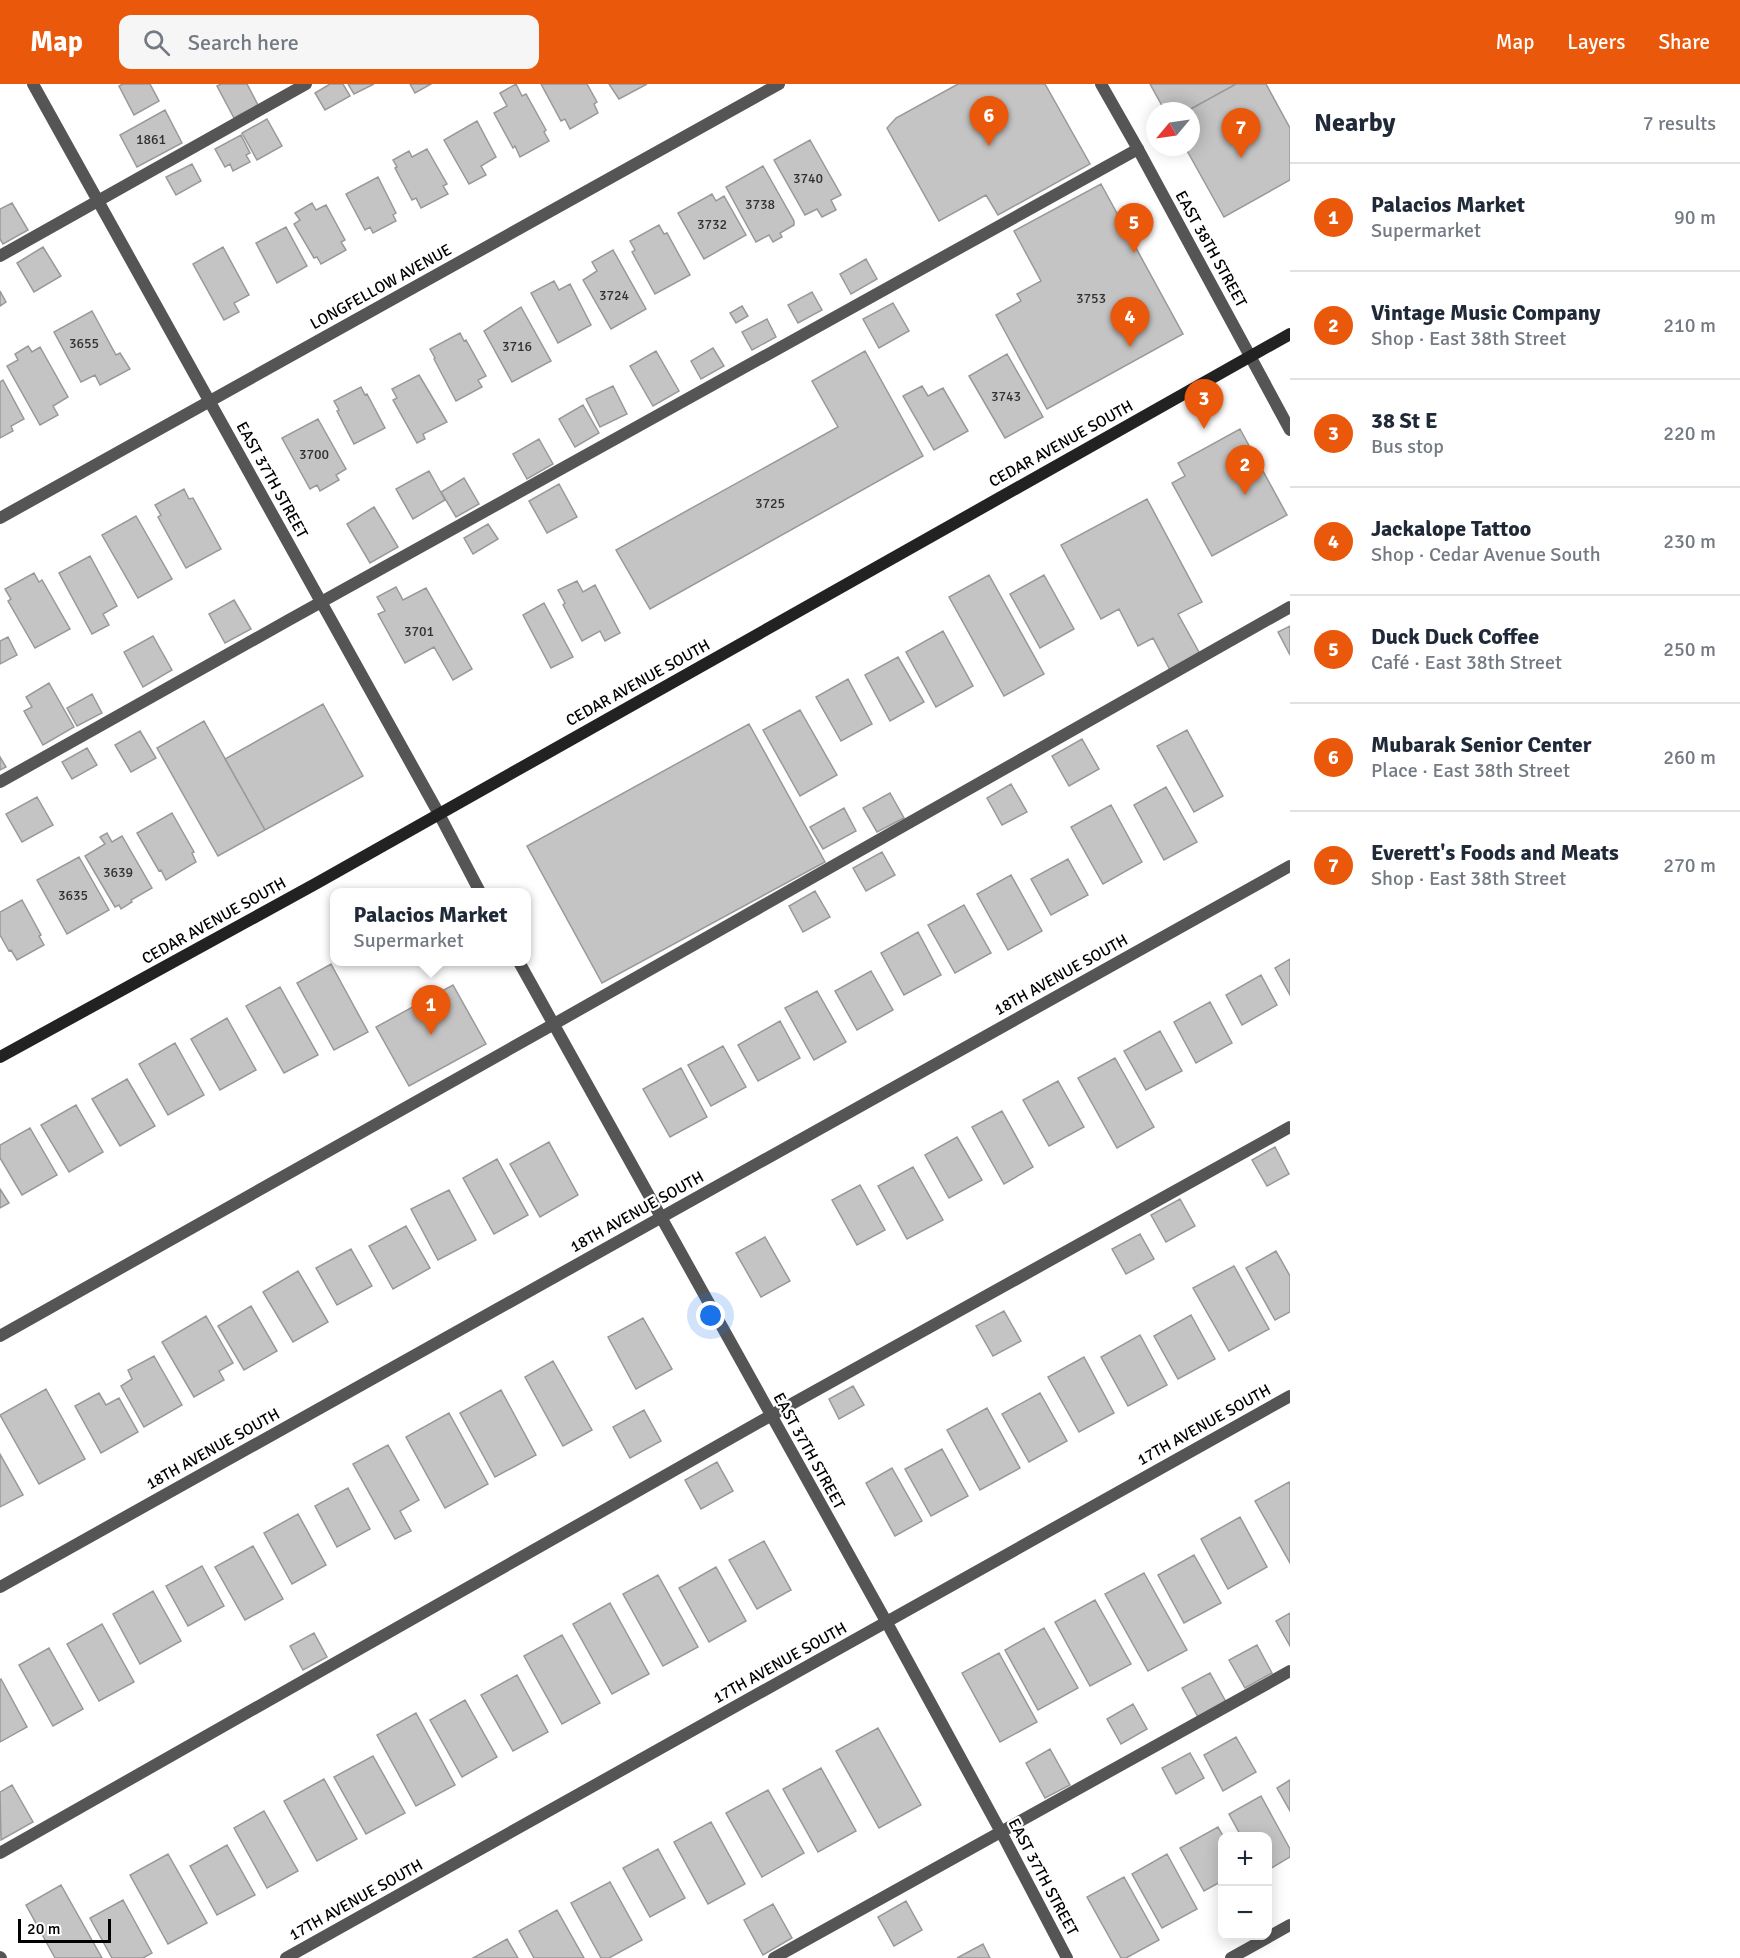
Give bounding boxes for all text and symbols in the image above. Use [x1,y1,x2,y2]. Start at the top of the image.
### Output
search box [119,15,539,69]
text: Map [30,25,83,59]
icon: search [140,26,173,59]
text: Search here [188,29,299,56]
text: Map [1496,29,1534,55]
text: Layers [1567,29,1625,55]
text: Share [1658,29,1710,55]
pin: 6 [970,97,1008,146]
north arrow [1146,102,1200,156]
text: Nearby [1314,107,1395,139]
pin: 7 [1222,109,1260,158]
text: 7 results [1643,111,1716,136]
house number: 1861 [136,131,166,148]
house number: 3740 [793,170,823,187]
street label: EAST 38TH STREET [1171,187,1251,311]
text: Palacios Market [1371,191,1525,218]
house number: 3738 [745,196,775,213]
pin: 5 [1114,204,1154,253]
text: 1 [1328,205,1339,230]
text: 90 m [1674,205,1716,230]
house number: 3732 [697,216,727,233]
text: Supermarket [1371,218,1481,243]
street label: LONGFELLOW AVENUE [307,240,455,334]
house number: 3724 [599,287,630,304]
house number: 3753 [1076,290,1106,307]
pin: 4 [1110,298,1150,347]
text: Vintage Music Company [1371,299,1600,326]
text: 2 [1328,313,1339,338]
text: 210 m [1663,313,1716,338]
text: Shop · East 38th Street [1371,326,1566,351]
house number: 3655 [69,335,99,352]
house number: 3716 [502,338,532,355]
pin: 3 [1184,380,1224,429]
house number: 3743 [991,388,1021,405]
street label: CEDAR AVENUE SOUTH [985,396,1137,492]
text: 38 St E [1371,407,1438,434]
street label: EAST 37TH STREET [232,418,312,542]
text: 3 [1328,421,1339,446]
text: 220 m [1663,421,1716,446]
text: Bus stop [1371,434,1444,459]
house number: 3700 [299,446,329,463]
pin: 2 [1226,446,1264,495]
house number: 3725 [755,495,785,512]
text: Jackalope Tattoo [1371,515,1531,542]
text: 4 [1328,529,1339,554]
text: 230 m [1663,529,1716,554]
text: Shop · Cedar Avenue South [1371,542,1601,567]
house number: 3701 [404,623,434,640]
text: Duck Duck Coffee [1371,623,1539,650]
street label: CEDAR AVENUE SOUTH [562,635,714,731]
text: 5 [1328,637,1339,662]
text: 250 m [1663,637,1716,662]
text: Café · East 38th Street [1371,650,1562,675]
text: Mubarak Senior Center [1371,731,1591,758]
text: 6 [1328,745,1339,770]
text: 260 m [1663,745,1716,770]
text: Place · East 38th Street [1371,758,1570,783]
text: Everett's Foods and Meats [1371,839,1619,866]
text: 7 [1328,853,1339,878]
text: 270 m [1663,853,1716,878]
house number: 3639 [103,864,133,881]
text: Shop · East 38th Street [1371,866,1566,891]
street label: CEDAR AVENUE SOUTH [138,873,290,969]
house number: 3635 [58,887,88,904]
popup [330,888,531,966]
text: Palacios Market [354,901,507,928]
text: Supermarket [354,928,464,953]
street label: 18TH AVENUE SOUTH [991,930,1131,1020]
pin: 1 [412,986,450,1035]
street label: 18TH AVENUE SOUTH [567,1167,707,1257]
your location [696,1301,725,1330]
street label: 17TH AVENUE SOUTH [1134,1380,1274,1470]
street label: EAST 37TH STREET [769,1389,849,1513]
street label: 18TH AVENUE SOUTH [143,1404,283,1494]
street label: 17TH AVENUE SOUTH [710,1618,850,1708]
street label: EAST 37TH STREET [1004,1815,1082,1939]
map controls [1218,1832,1272,1940]
button: + [1218,1832,1272,1886]
street label: 17TH AVENUE SOUTH [286,1855,426,1945]
button: − [1218,1886,1272,1940]
scale bar [18,1916,111,1944]
text: 20 m [27,1919,61,1939]

